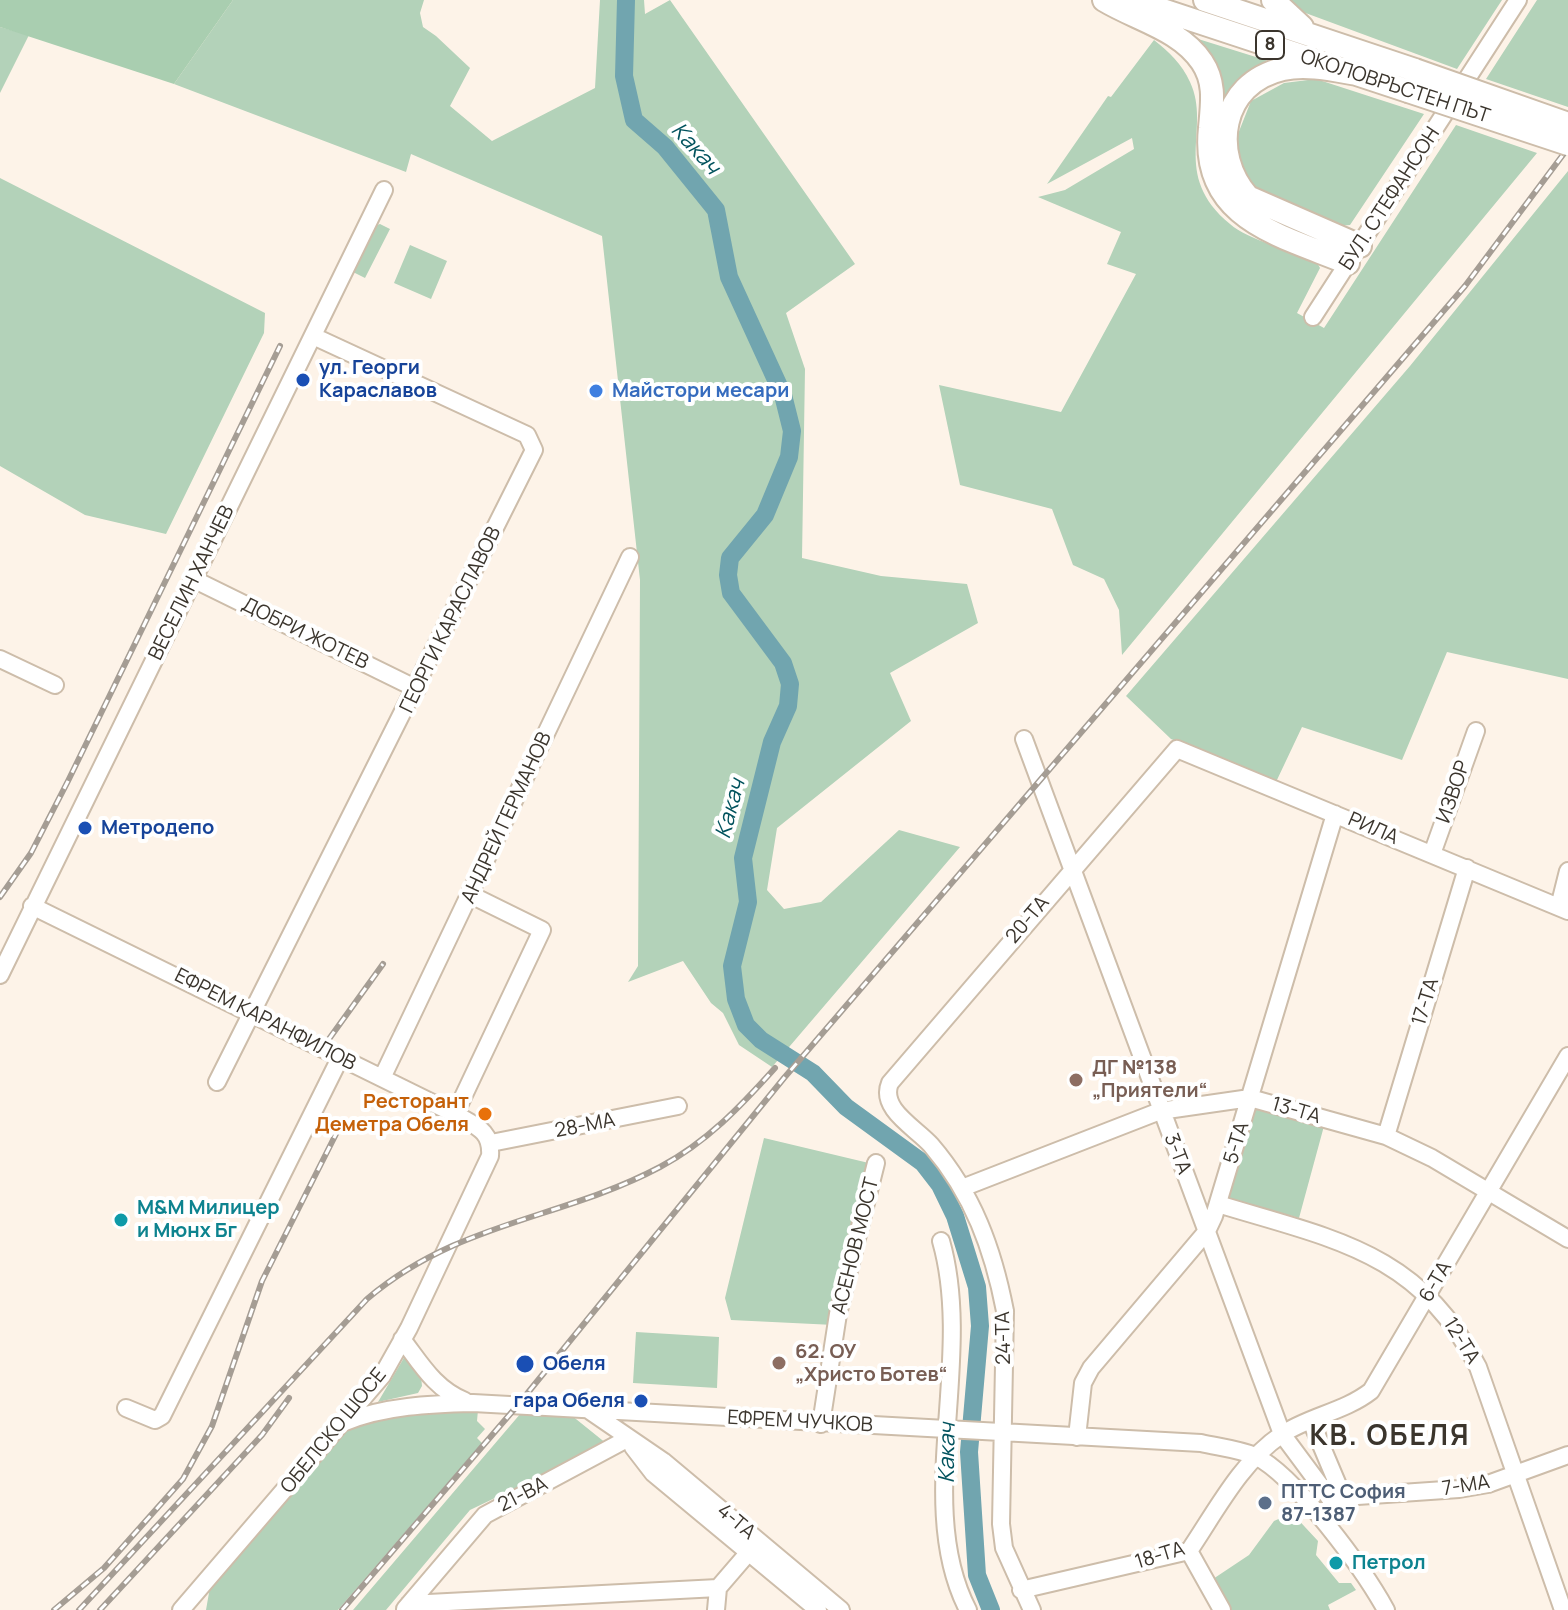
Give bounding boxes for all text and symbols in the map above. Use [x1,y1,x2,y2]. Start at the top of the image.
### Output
road number: 8 [1256,31,1284,59]
street label: ОКОЛОВРЪСТЕН ПЪТ [1297,45,1493,129]
water label: Какач [665,118,725,180]
street label: БУЛ. СТЕФАНСОН [1335,123,1445,275]
place label: ул. Георги Караславов [319,356,437,403]
marker: ул. Георги Караславов [294,371,312,389]
place label: Майстори месари [612,379,789,403]
marker: Майстори месари [587,382,605,400]
street label: ВЕСЕЛИН ХАНЧЕВ [144,502,240,664]
street label: ГЕОРГИ КАРАСЛАВОВ [395,523,507,717]
street label: ДОБРИ ЖОТЕВ [238,593,372,675]
street label: АНДРЕЙ ГЕРМАНОВ [457,729,557,907]
street label: ИЗВОР [1432,758,1476,826]
water label: Какач [710,776,752,842]
street label: РИЛА [1344,808,1402,850]
place label: Метродепо [101,816,214,840]
marker: Метродепо [76,819,94,837]
street label: 20-ТА [1001,891,1055,949]
street label: ЕФРЕМ КАРАНФИЛОВ [170,964,360,1076]
street label: 17-ТА [1407,975,1445,1029]
place label: ДГ №138 „Приятели“ [1092,1056,1208,1103]
marker: ДГ №138 „Приятели“ [1067,1071,1085,1089]
place label: Ресторант Деметра Обеля [315,1090,469,1137]
street label: 13-ТА [1269,1093,1323,1129]
marker: Ресторант Деметра Обеля [476,1105,494,1123]
street label: 28-МА [553,1108,617,1144]
street label: 5-ТА [1219,1119,1255,1167]
street label: 3-ТА [1158,1130,1196,1178]
street label: АСЕНОВ МОСТ [827,1175,885,1317]
place label: М&M Mилицер и Мюнх Бг [137,1196,279,1243]
marker: М&M Mилицер и Мюнх Бг [112,1211,130,1229]
street label: 6-ТА [1415,1257,1457,1307]
street label: 24-ТА [992,1311,1016,1365]
street label: 12-ТА [1438,1313,1484,1369]
place label: 62. ОУ „Христо Ботев“ [795,1340,948,1387]
place label: Обеля [543,1352,606,1376]
marker: Обеля [514,1353,536,1375]
marker: 62. ОУ „Христо Ботев“ [770,1354,788,1372]
street label: ОБЕЛСКО ШОСЕ [276,1364,392,1498]
place label: гара Обеля [514,1389,625,1413]
marker: гара Обеля [632,1392,650,1410]
street label: ЕФРЕМ ЧУЧКОВ [727,1406,873,1438]
district label: КВ. ОБЕЛЯ [1310,1420,1470,1454]
water label: Какач [934,1423,962,1483]
street label: 7-МА [1441,1470,1491,1502]
street label: 21-ВА [494,1472,552,1518]
place label: ПТТС София 87-1387 [1281,1480,1406,1527]
marker: ПТТС София 87-1387 [1256,1494,1274,1512]
street label: 4-ТА [712,1499,760,1545]
street label: 18-ТА [1132,1537,1188,1575]
place label: Петрол [1352,1551,1426,1575]
marker: Петрол [1327,1554,1345,1572]

